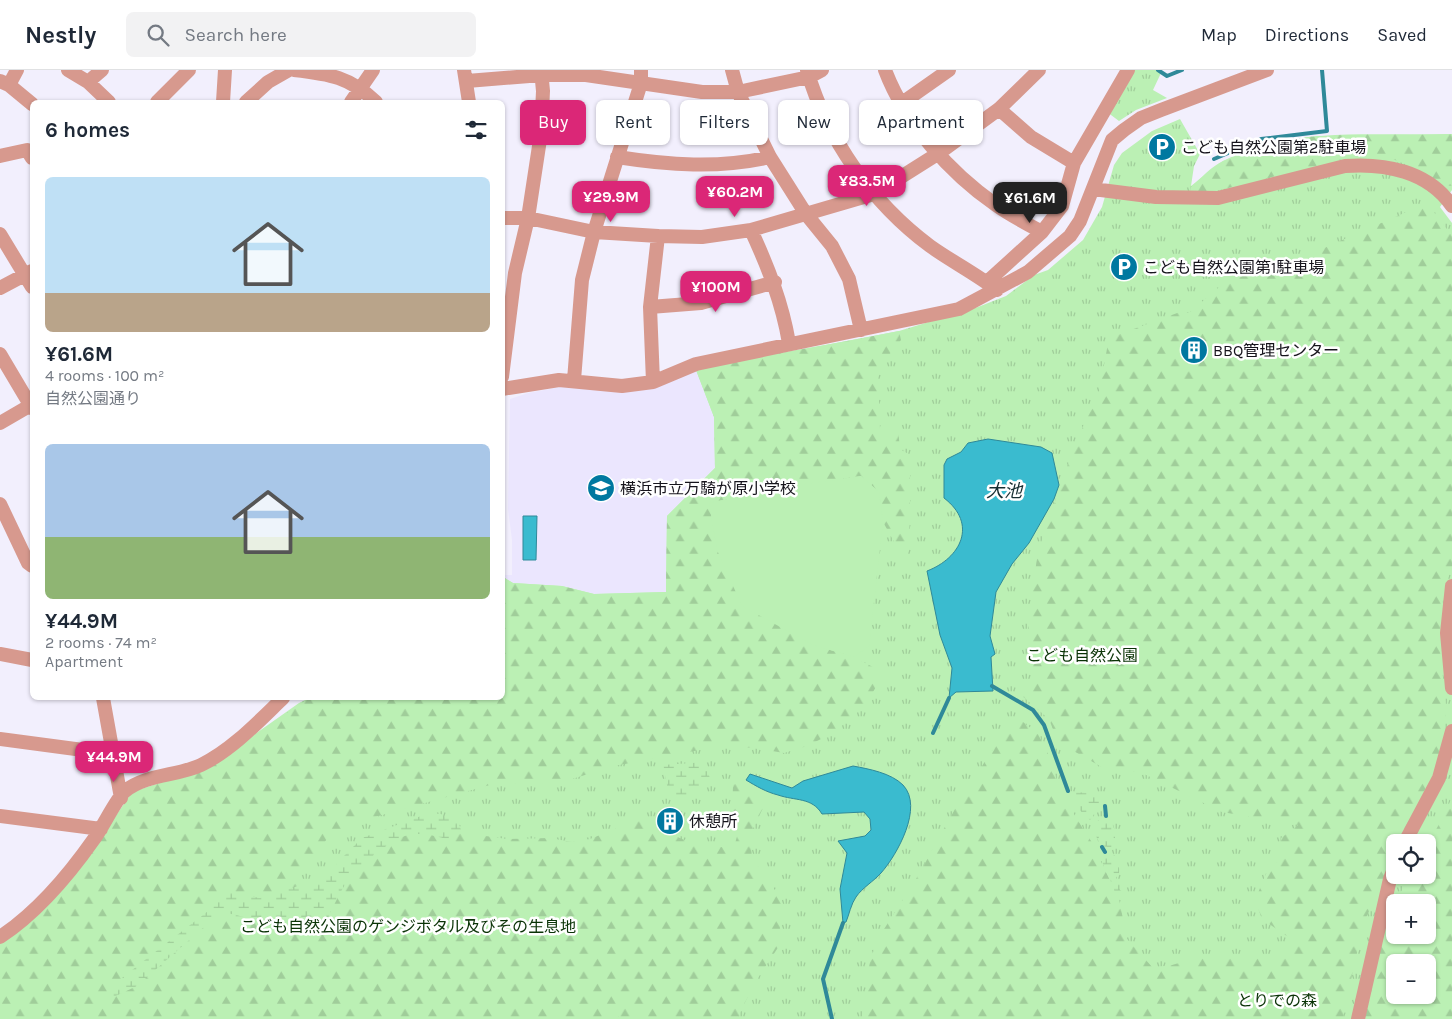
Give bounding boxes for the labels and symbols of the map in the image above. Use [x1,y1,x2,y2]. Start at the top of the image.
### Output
parking icon: こども自然公園第2駐車場 [1147,132,1177,162]
place label: こども自然公園第2駐車場 [1181,138,1366,157]
pin: ¥83.5M [826,164,908,207]
pin: ¥60.2M [694,176,776,218]
pin: ¥29.9M [570,180,652,223]
pin: ¥61.6M [989,182,1071,224]
parking icon: こども自然公園第1駐車場 [1109,252,1139,282]
place label: こども自然公園第1駐車場 [1143,258,1324,277]
pin: ¥100M [681,270,751,313]
building icon: BBQ管理センター [1179,335,1209,365]
place label: BBQ管理センター [1213,341,1339,360]
school or university icon: 横浜市立万騎が原小学校 [586,473,616,503]
place label: 横浜市立万騎が原小学校 [620,479,796,498]
water label: 大池 [986,480,1024,502]
park label: こども自然公園 [1026,646,1138,665]
pin: ¥44.9M [73,740,155,783]
building icon: 休憩所 [655,806,685,836]
place label: 休憩所 [689,812,737,831]
park label: こども自然公園のゲンジボタル及びその生息地 [240,917,576,936]
park label: とりでの森 [1237,991,1317,1010]

